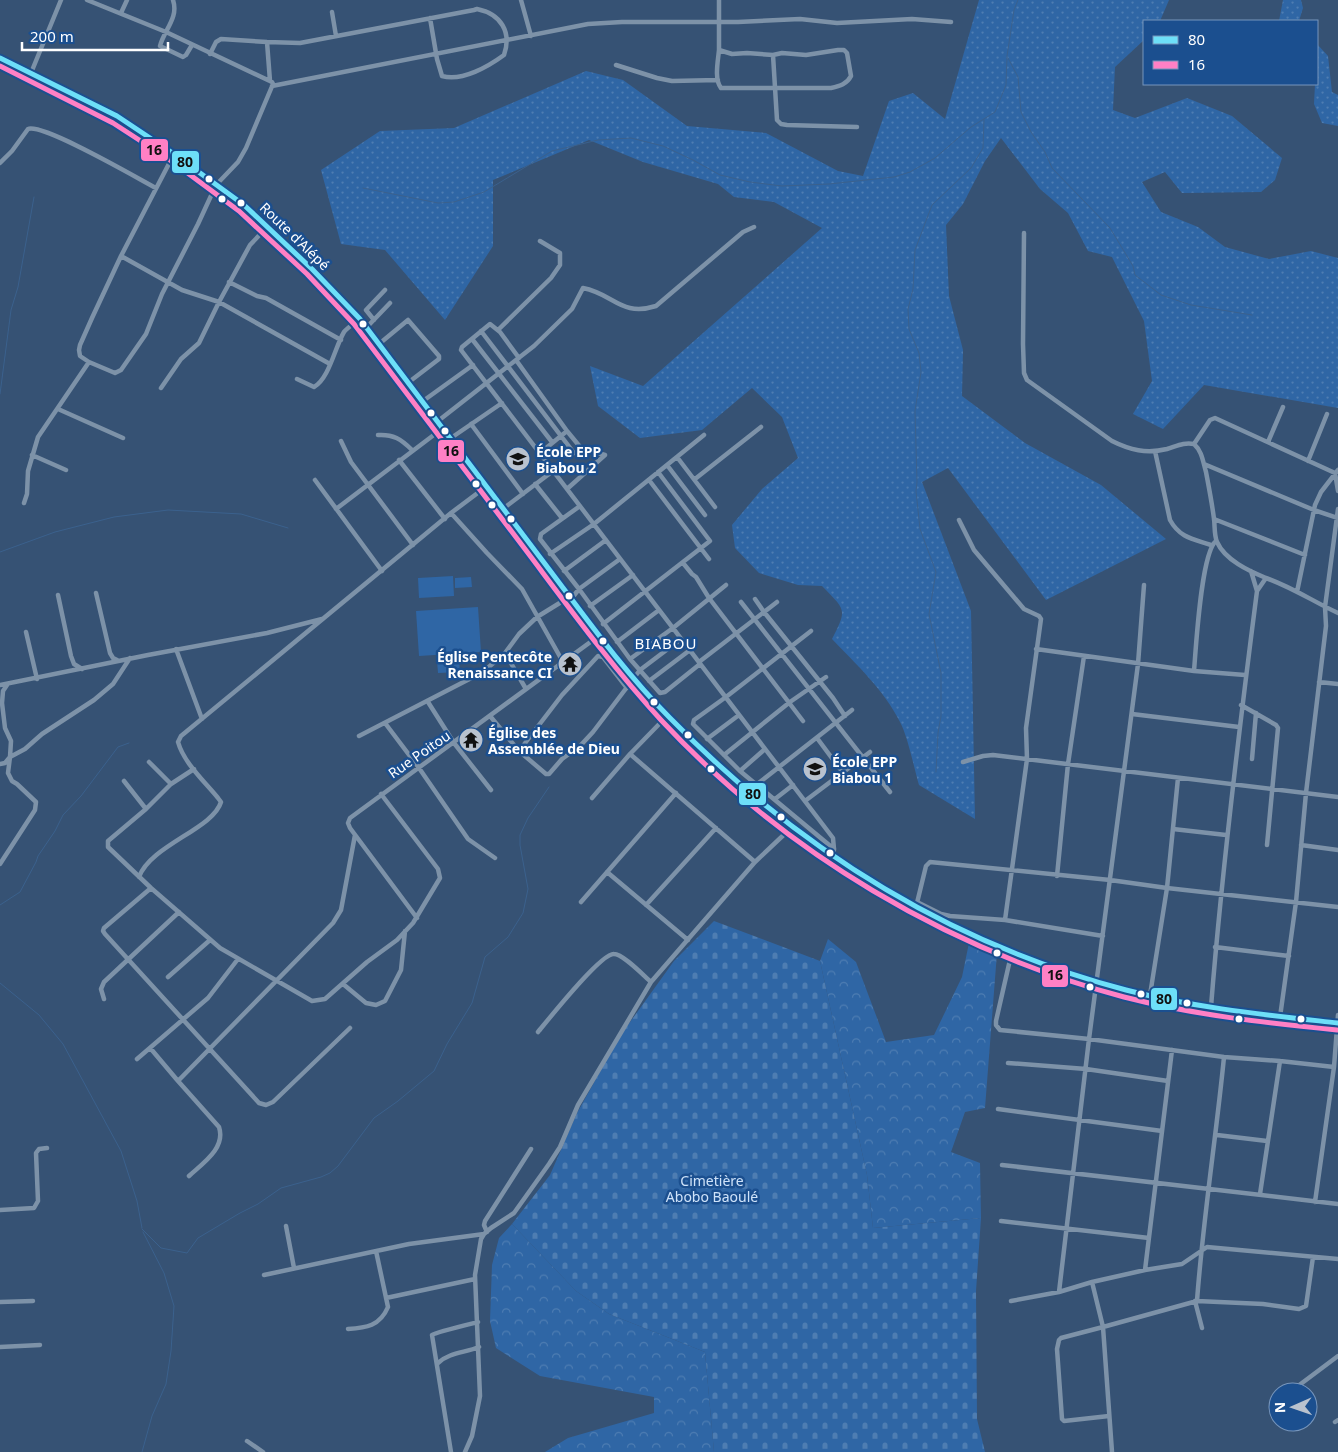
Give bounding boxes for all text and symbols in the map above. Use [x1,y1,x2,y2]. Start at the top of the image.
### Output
scale bar [22,20,169,52]
legend [1143,20,1318,85]
text: 200 m [30,26,74,46]
text: 80 [1188,29,1205,49]
text: 16 [1188,54,1205,74]
line badge: 16 [140,138,169,162]
text: 16 [146,140,162,159]
line badge: 80 [171,150,200,174]
text: 80 [177,152,193,171]
unlabelled marker [204,174,214,184]
unlabelled marker [217,194,227,204]
unlabelled marker [236,198,246,208]
street label: Route d'Alépé [256,198,334,274]
unlabelled marker [358,319,368,329]
unlabelled marker [426,408,436,418]
unlabelled marker [440,426,450,436]
line badge: 16 [437,439,465,463]
text: 16 [443,441,459,460]
place label: École EPP Biabou 2 [536,442,602,477]
school or university icon: École EPP Biabou 2 [505,446,531,472]
unlabelled marker [471,479,481,489]
unlabelled marker [487,500,497,510]
unlabelled marker [506,514,516,524]
unlabelled marker [564,591,574,601]
district label: BIABOU [635,633,697,653]
unlabelled marker [598,636,608,646]
place label: Église Pentecôte Renaissance CI [437,647,552,682]
temple icon: Église Pentecôte Renaissance CI [557,651,583,677]
unlabelled marker [649,697,659,707]
place label: Église des Assemblée de Dieu [488,723,620,758]
street label: Rue Poitou [384,726,454,782]
temple icon: Église des Assemblée de Dieu [458,727,484,753]
unlabelled marker [683,730,693,740]
place label: École EPP Biabou 1 [832,752,898,787]
school or university icon: École EPP Biabou 1 [802,756,828,782]
unlabelled marker [706,764,716,774]
line badge: 80 [738,782,767,806]
text: 80 [745,784,761,803]
unlabelled marker [776,812,786,822]
unlabelled marker [825,848,835,858]
unlabelled marker [992,948,1002,958]
line badge: 16 [1041,964,1069,988]
text: 16 [1047,965,1063,984]
unlabelled marker [1085,982,1095,992]
line badge: 80 [1150,987,1178,1011]
unlabelled marker [1136,989,1146,999]
text: 80 [1156,989,1172,1008]
unlabelled marker [1182,998,1192,1008]
unlabelled marker [1234,1014,1244,1024]
unlabelled marker [1296,1014,1306,1024]
park label: Cimetière Abobo Baoulé [666,1171,758,1206]
north arrow [1268,1382,1318,1432]
text: N [1270,1401,1289,1413]

